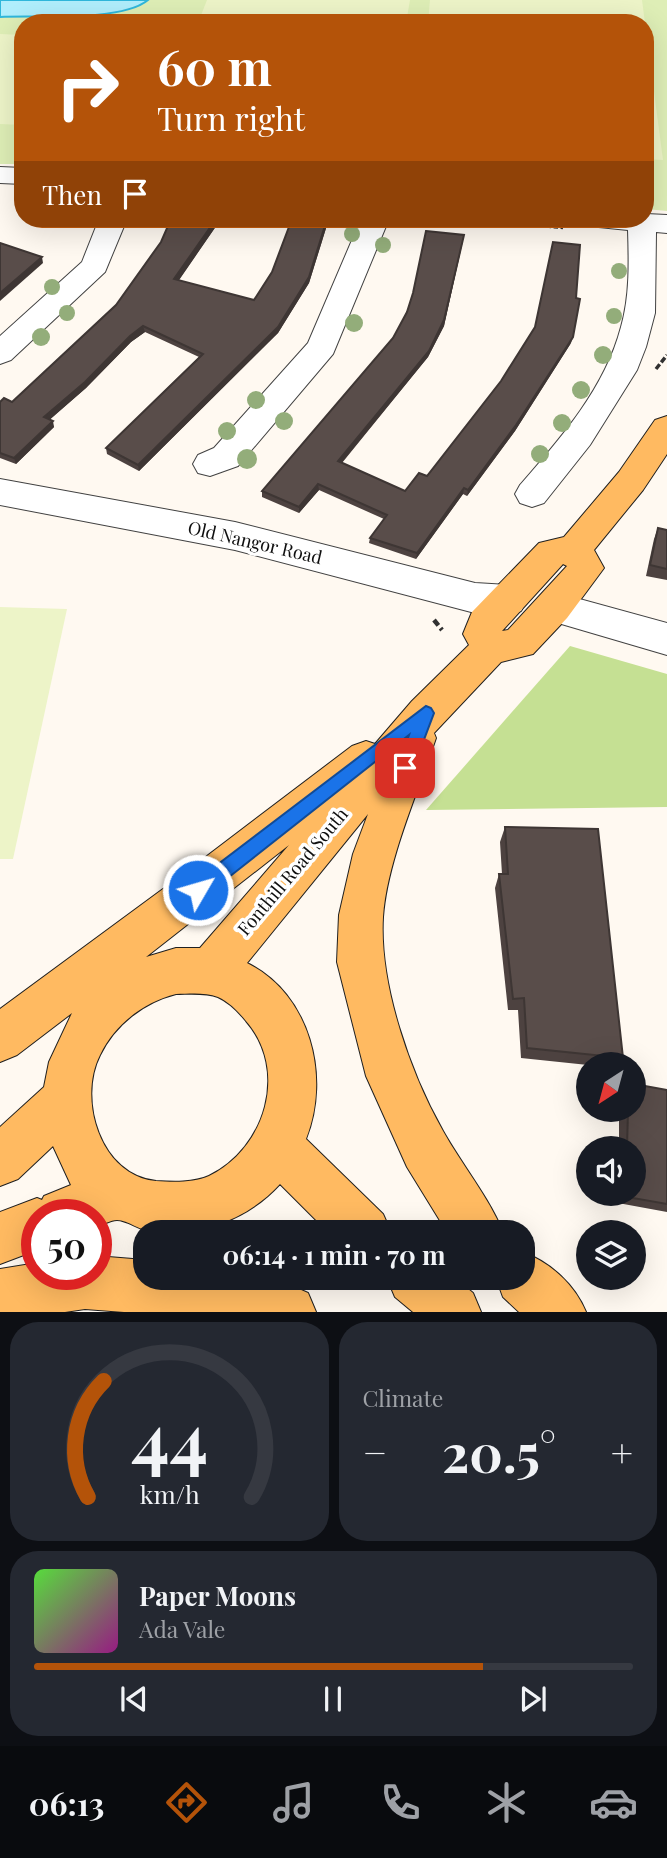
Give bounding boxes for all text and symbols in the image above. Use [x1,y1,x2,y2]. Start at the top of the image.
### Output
text: 60 m [157,33,272,98]
icon: right [42,42,133,133]
text: Turn right [157,96,305,139]
icon: arrive [116,175,154,213]
text: Then [42,177,102,212]
street label: Old Nangor Road [186,515,325,569]
pin [375,738,435,798]
icon: arrive [386,749,424,787]
street label: Fonthill Road South [232,802,353,940]
position arrow [161,853,235,927]
north arrow [576,1052,646,1122]
map controls [576,1052,646,1290]
button: sound [576,1136,646,1206]
speed limit sign: 50 [21,1199,112,1290]
button: layers [576,1220,646,1290]
text: 06:14 · 1 min · 70 m [223,1237,445,1272]
text: Climate [363,1382,443,1413]
text: 44 [131,1389,208,1486]
text: 20.5° [442,1417,556,1486]
text: − [363,1426,387,1477]
text: + [611,1426,633,1477]
text: km/h [139,1477,200,1510]
text: Paper Moons [139,1578,296,1613]
text: Ada Vale [139,1613,226,1644]
icon: previous [115,1680,153,1718]
icon: pause [314,1680,352,1718]
icon: next [514,1680,552,1718]
icon: directions [162,1778,211,1827]
icon: music [269,1778,318,1827]
icon: phone [376,1778,425,1827]
icon: climate [482,1778,531,1827]
icon: car [589,1778,638,1827]
text: 06:13 [29,1781,104,1824]

